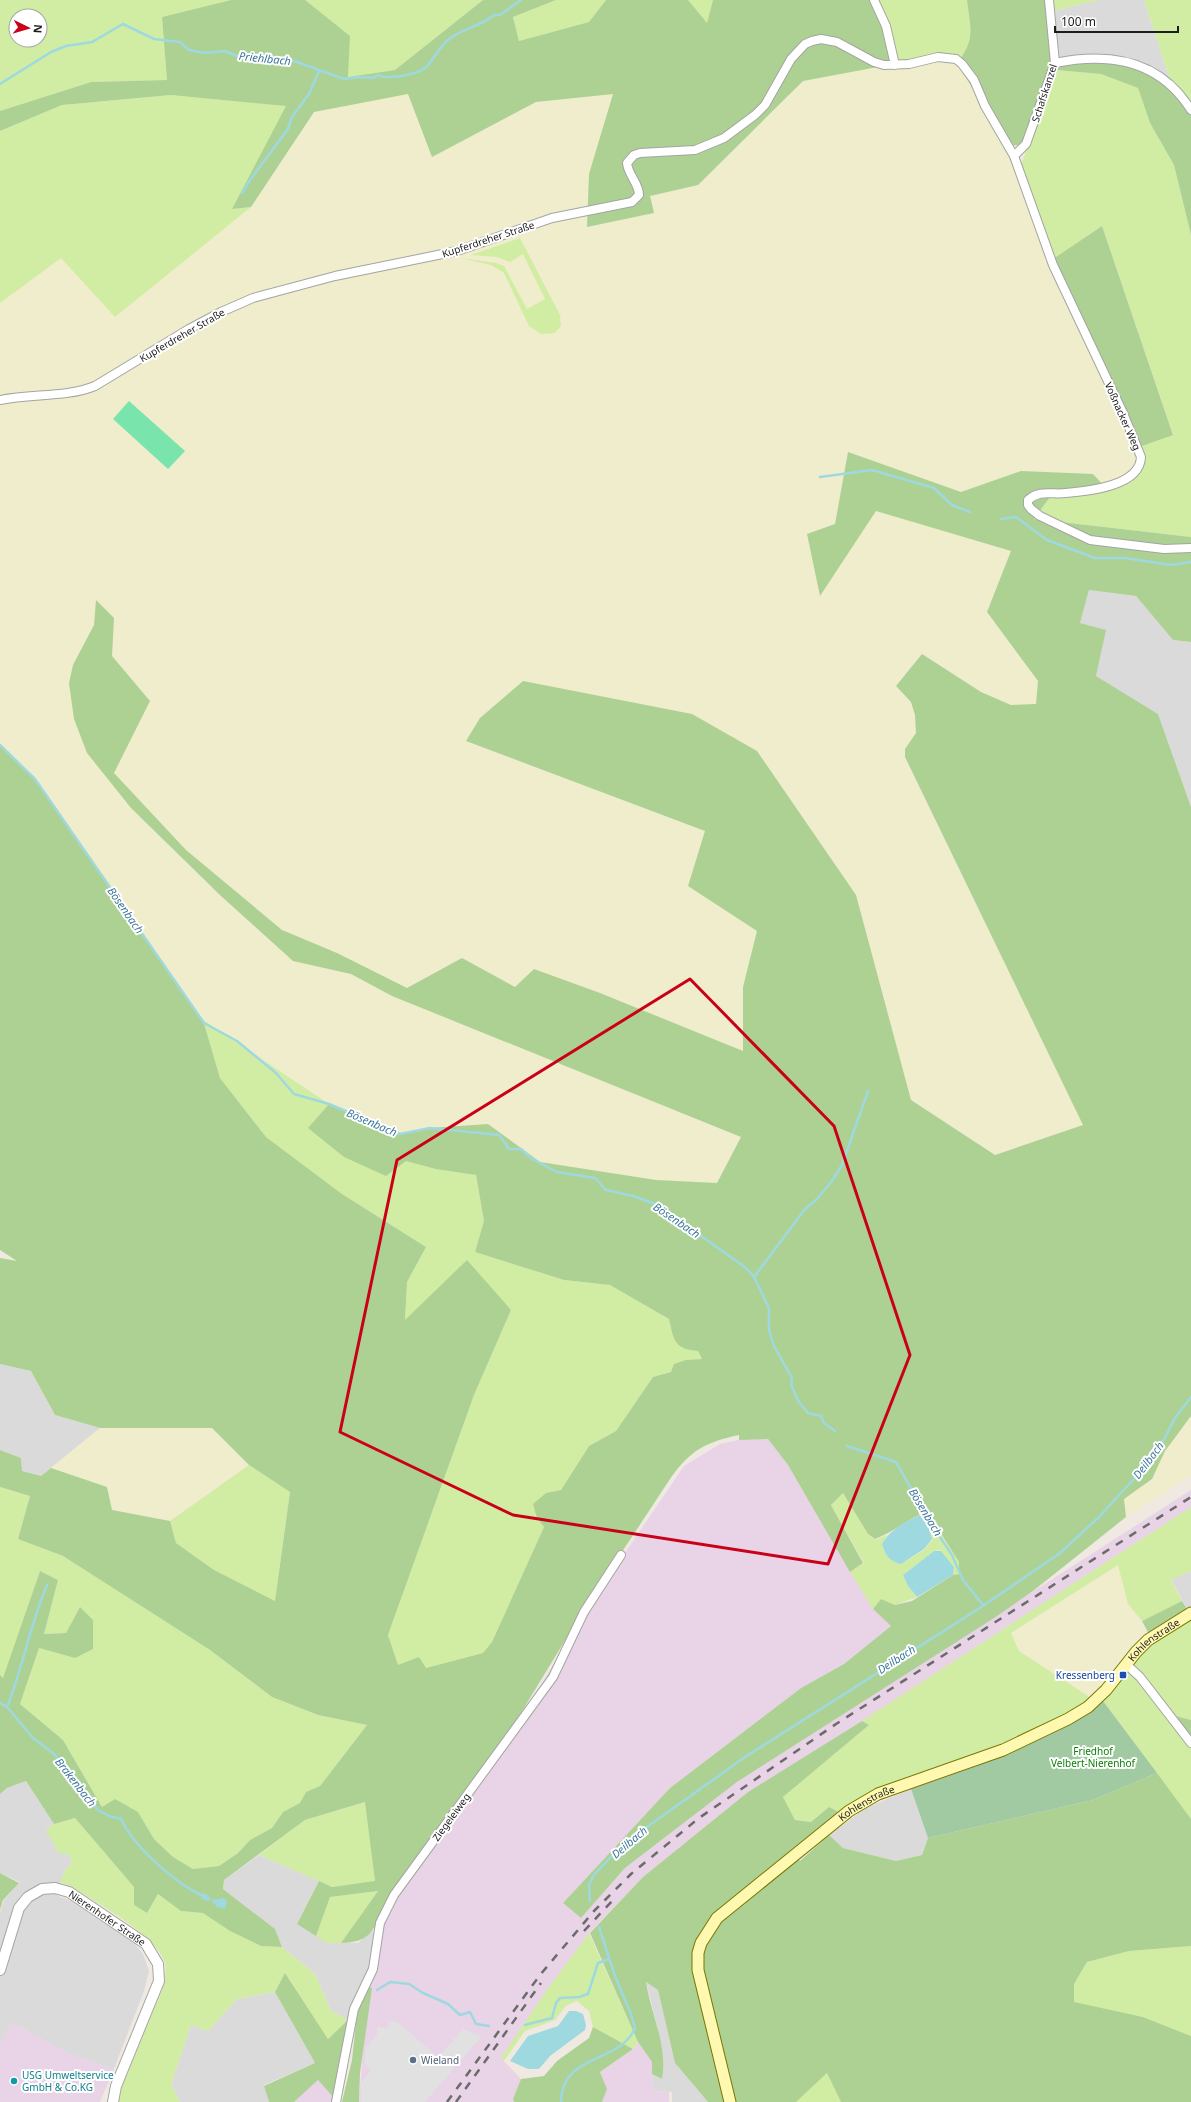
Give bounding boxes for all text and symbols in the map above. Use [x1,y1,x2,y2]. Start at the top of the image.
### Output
north arrow [8,8,48,48]
scale bar [1055,8,1178,34]
text: 100 m [1061,13,1096,30]
text: N [31,24,46,34]
water label: Priehlbach [238,48,292,68]
street label: Schafskanzel [1028,62,1060,124]
street label: Kupferdreher Straße [440,217,536,261]
street label: Kupferdreher Straße [137,305,228,365]
street label: Voßnacker Weg [1102,380,1144,452]
water label: Bösenbach [105,884,147,936]
water label: Bösenbach [345,1105,399,1139]
water label: Bösenbach [651,1199,703,1241]
water label: Deilbach [1129,1439,1167,1481]
water label: Bösenbach [906,1485,946,1539]
street label: Kohlenstraße [1124,1615,1182,1664]
water label: Deilbach [874,1641,918,1677]
place label: Kressenberg [1056,1668,1115,1682]
marker: Kressenberg [1118,1670,1128,1680]
park label: Friedhof Velbert-Nierenhof [1051,1744,1136,1770]
water label: Brakenbach [52,1755,100,1809]
street label: Kohlenstraße [835,1782,897,1824]
street label: Ziegeleiweg [429,1790,473,1844]
water label: Deilbach [608,1823,650,1861]
street label: Nierenhofer Straße [66,1887,149,1949]
place label: Wieland [421,2053,459,2067]
marker: Wieland [408,2055,418,2065]
place label: USG Umweltservice GmbH & Co.KG [22,2068,114,2094]
marker: USG Umweltservice GmbH & Co.KG [9,2076,19,2086]

